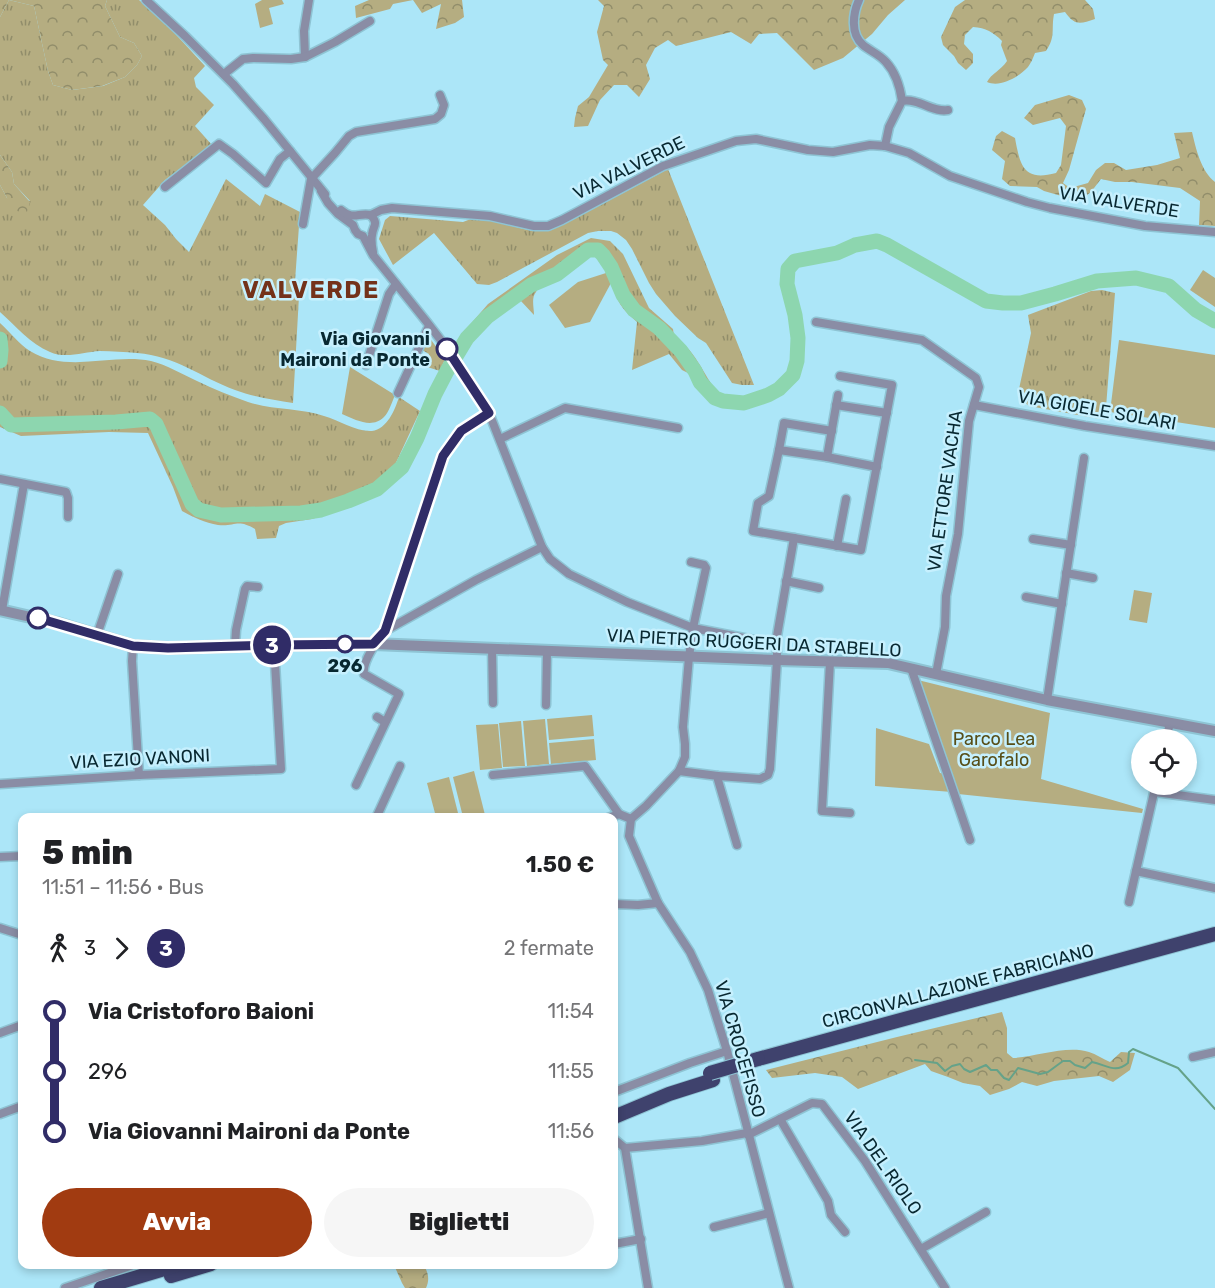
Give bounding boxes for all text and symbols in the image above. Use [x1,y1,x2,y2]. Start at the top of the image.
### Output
street label: VIA VALVERDE [570,132,688,204]
street label: VIA VALVERDE [1057,182,1181,222]
district label: VALVERDE [242,276,380,304]
place label: Via Giovanni Maironi da Ponte [280,328,430,371]
marker: Via Giovanni Maironi da Ponte [436,338,458,360]
street label: VIA GIOELE SOLARI [1016,385,1178,435]
street label: VIA ETTORE VACHA [923,409,967,573]
unlabelled marker [27,607,49,629]
street label: VIA PIETRO RUGGERI DA STABELLO [606,624,902,662]
line badge: 3 [252,626,292,664]
text: 3 [265,633,279,658]
marker: 296 [336,635,354,653]
place label: 296 [328,655,363,677]
park label: Parco Lea Garofalo [953,728,1035,771]
map controls [1131,729,1197,795]
button: locate [1131,729,1197,795]
street label: VIA EZIO VANONI [69,744,211,774]
text: 5 min [42,833,133,872]
text: 1.50 € [526,851,594,878]
text: 11:51 – 11:56 · Bus [42,875,204,899]
icon: walk [42,932,75,965]
icon: forward [105,932,138,965]
text: 3 [84,936,96,960]
text: 3 [159,936,173,961]
text: 2 fermate [504,936,594,960]
street label: CIRCONVALLAZIONE FABRICIANO [820,939,1096,1033]
street label: VIA CROCEFISSO [710,978,770,1120]
text: Via Cristoforo Baioni [88,998,314,1025]
text: 11:54 [547,999,594,1023]
text: 296 [88,1058,127,1085]
text: 11:55 [548,1059,594,1083]
street label: VIA DEL RIOLO [839,1107,927,1219]
text: Via Giovanni Maironi da Ponte [88,1118,410,1145]
text: 11:56 [548,1119,594,1143]
button: Avvia [42,1188,312,1257]
button: Biglietti [324,1188,594,1257]

